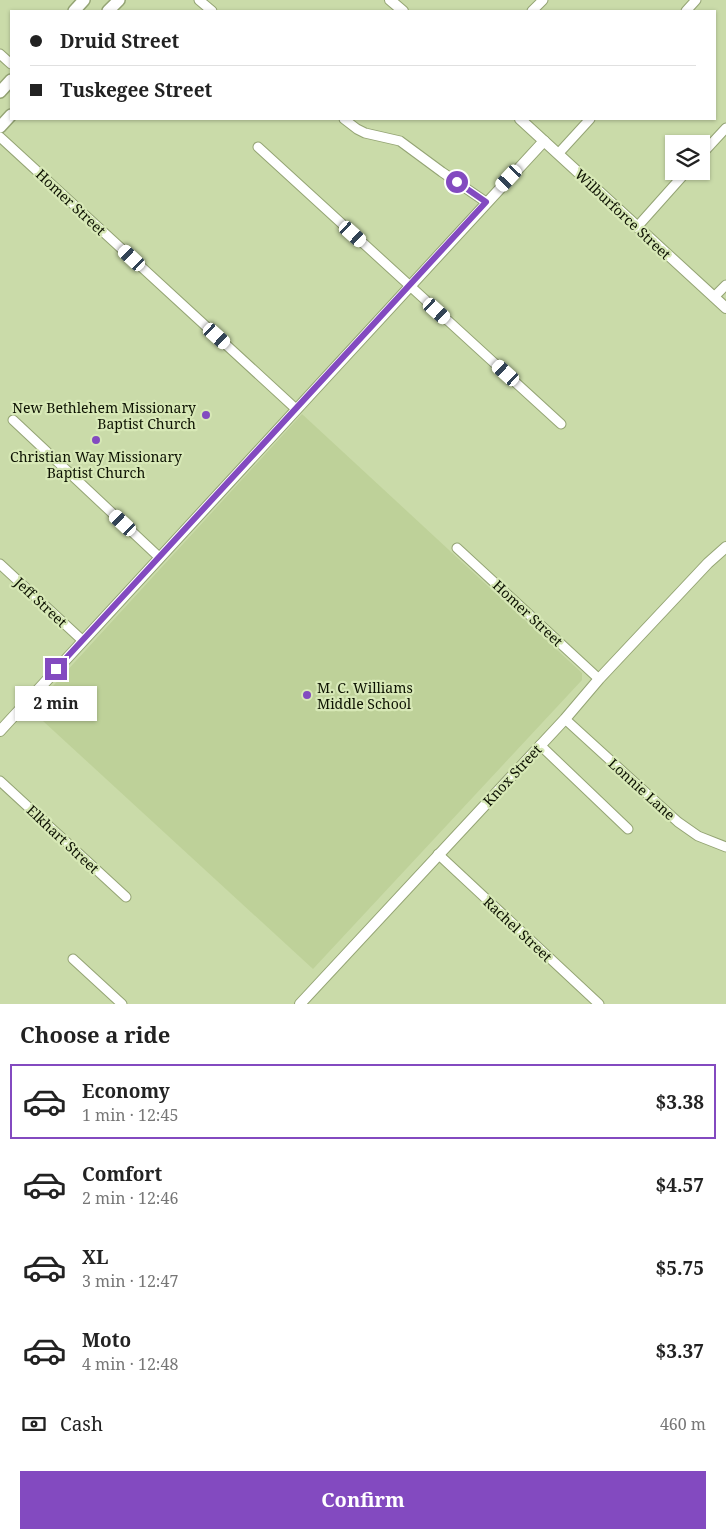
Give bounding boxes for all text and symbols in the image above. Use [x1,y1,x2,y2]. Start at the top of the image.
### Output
text: Druid Street [60,28,179,54]
text: Tuskegee Street [60,77,212,103]
map controls [665,135,710,180]
button: layers [665,135,710,180]
car [493,162,524,194]
street label: Homer Street [32,165,110,239]
street label: Wilburforce Street [571,165,675,263]
route start [446,171,468,193]
car [336,218,369,250]
car [115,242,148,274]
car [420,295,453,327]
car [200,320,233,352]
car [489,357,522,389]
place label: New Bethlehem Missionary Baptist Church [12,398,196,433]
marker: New Bethlehem Missionary Baptist Church [200,409,212,421]
marker: Christian Way Missionary Baptist Church [90,434,102,446]
place label: Christian Way Missionary Baptist Church [10,447,182,482]
car [106,507,139,539]
street label: Jeff Street [10,572,71,631]
street label: Homer Street [489,576,567,650]
route end [45,658,67,680]
place label: M. C. Williams Middle School [317,678,413,713]
callout: 2 min [15,686,97,722]
marker: M. C. Williams Middle School [301,689,313,701]
text: 2 min [33,692,79,714]
street label: Knox Street [479,740,545,810]
street label: Lonnie Lane [605,754,679,824]
street label: Elkhart Street [23,801,103,877]
street label: Rachel Street [480,892,556,966]
text: Choose a ride [20,1019,170,1049]
text: Economy [82,1078,170,1104]
icon: car [22,1079,67,1124]
text: $3.38 [655,1089,704,1115]
text: 1 min · 12:45 [82,1104,178,1126]
text: Comfort [82,1161,162,1187]
icon: car [22,1162,67,1207]
text: $4.57 [655,1172,704,1198]
text: 2 min · 12:46 [82,1187,178,1209]
text: XL [82,1244,108,1270]
icon: car [22,1245,67,1290]
text: $5.75 [655,1255,704,1281]
text: 3 min · 12:47 [82,1270,178,1292]
text: Moto [82,1327,131,1353]
icon: car [22,1328,67,1373]
text: $3.37 [655,1338,704,1364]
text: 4 min · 12:48 [82,1353,178,1375]
icon: cash [20,1410,48,1438]
text: Cash [60,1411,103,1437]
text: 460 m [660,1413,706,1435]
button: Confirm [20,1471,706,1529]

